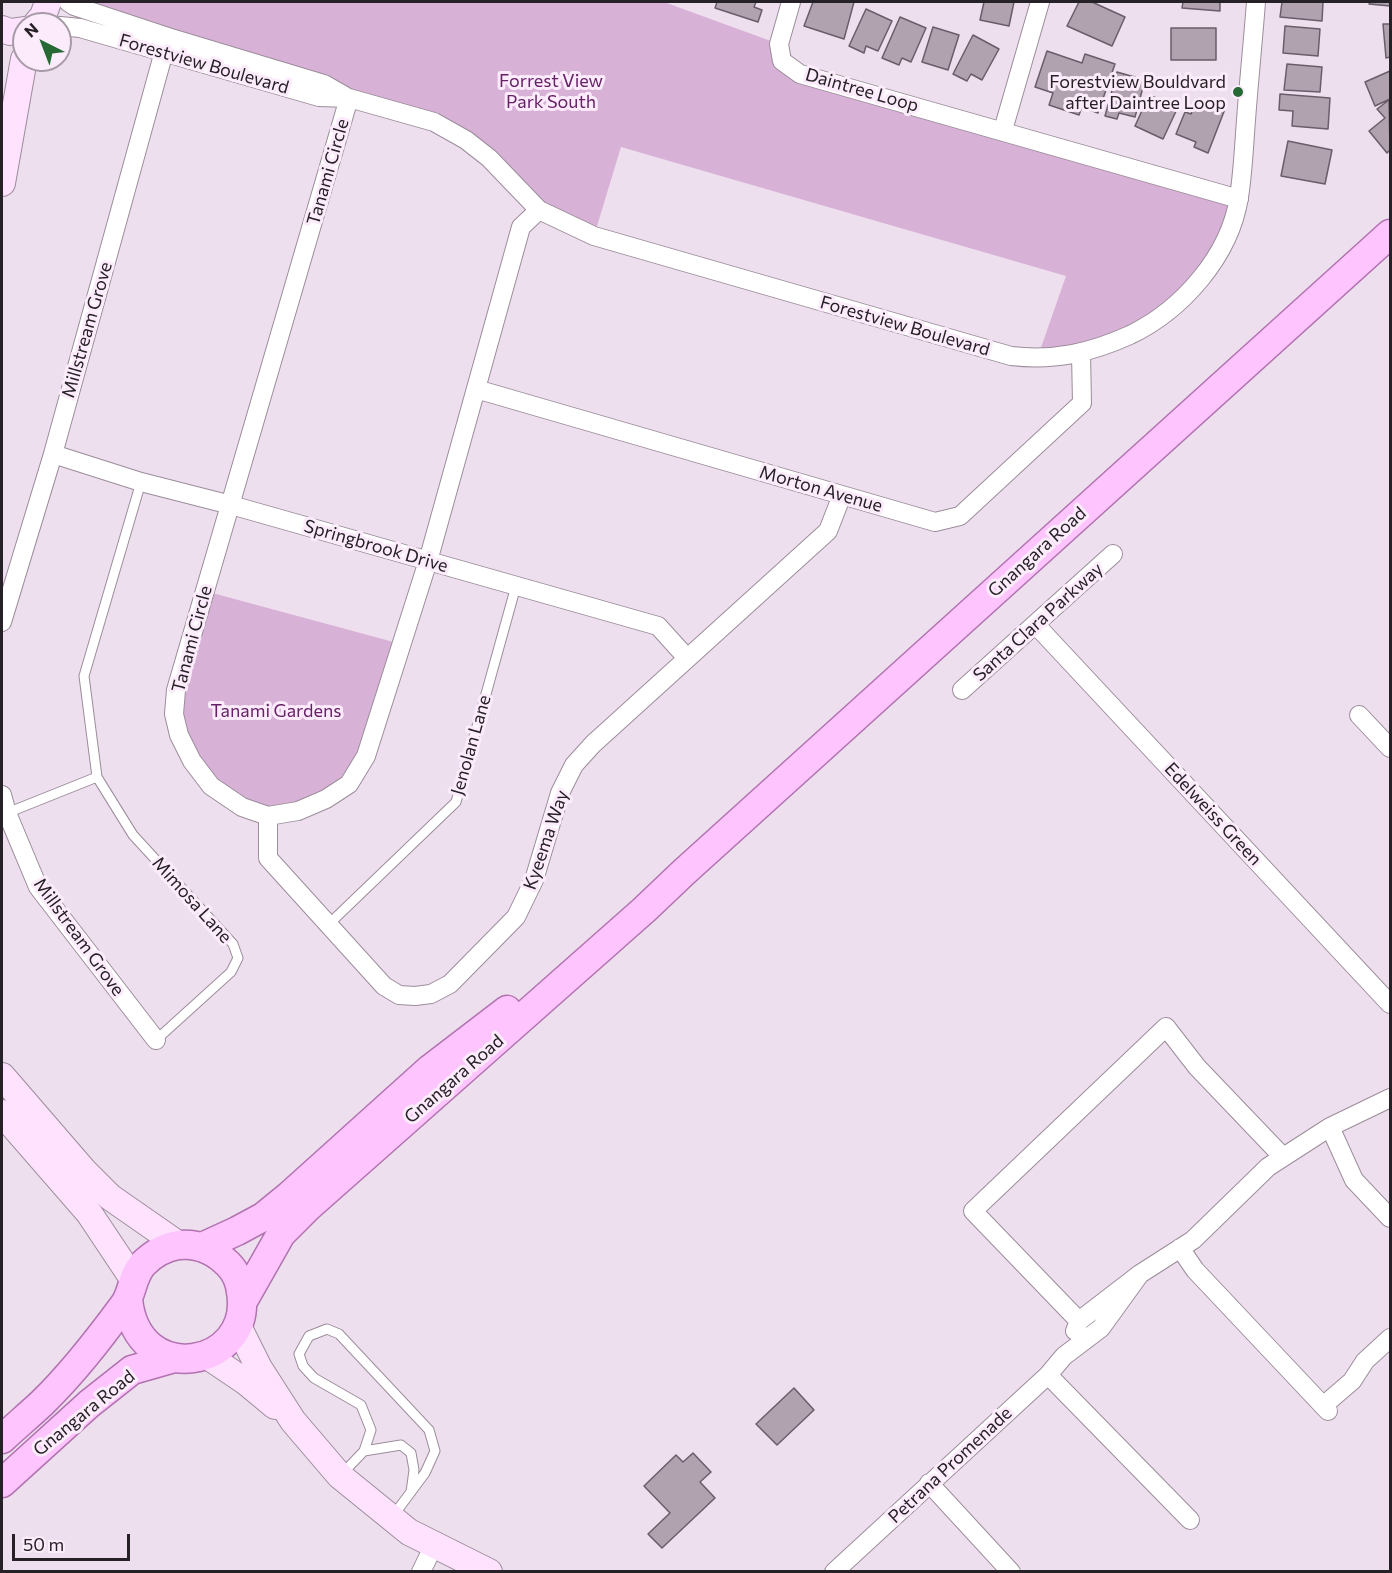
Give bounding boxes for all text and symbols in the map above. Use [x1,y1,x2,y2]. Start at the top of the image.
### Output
north arrow [12,12,72,72]
text: N [20,19,42,41]
street label: Forestview Boulevard [117,29,291,99]
street label: Daintree Loop [803,64,921,116]
park label: Forrest View Park South [499,70,603,112]
place label: Forestview Bouldvard after Daintree Loop [1049,71,1226,113]
marker: Forestview Bouldvard after Daintree Loop [1231,85,1245,99]
street label: Tanami Circle [302,116,354,228]
street label: Millstream Grove [57,260,117,400]
street label: Forestview Boulevard [818,291,992,361]
street label: Morton Avenue [757,461,885,517]
street label: Gnangara Road [984,502,1090,602]
street label: Springbrook Drive [301,515,451,577]
street label: Santa Clara Parkway [969,558,1107,686]
street label: Tanami Circle [167,583,217,695]
street label: Jenolan Lane [446,692,496,798]
park label: Tanami Gardens [211,700,341,722]
street label: Edelweiss Green [1160,758,1266,870]
street label: Kyeema Way [519,787,573,893]
street label: Mimosa Lane [148,852,236,948]
street label: Millstream Grove [29,874,129,1000]
street label: Gnangara Road [400,1030,508,1128]
street label: Gnangara Road [29,1366,139,1460]
street label: Petrana Promenade [884,1402,1016,1528]
scale bar [15,1522,134,1560]
text: 50 m [23,1533,64,1555]

